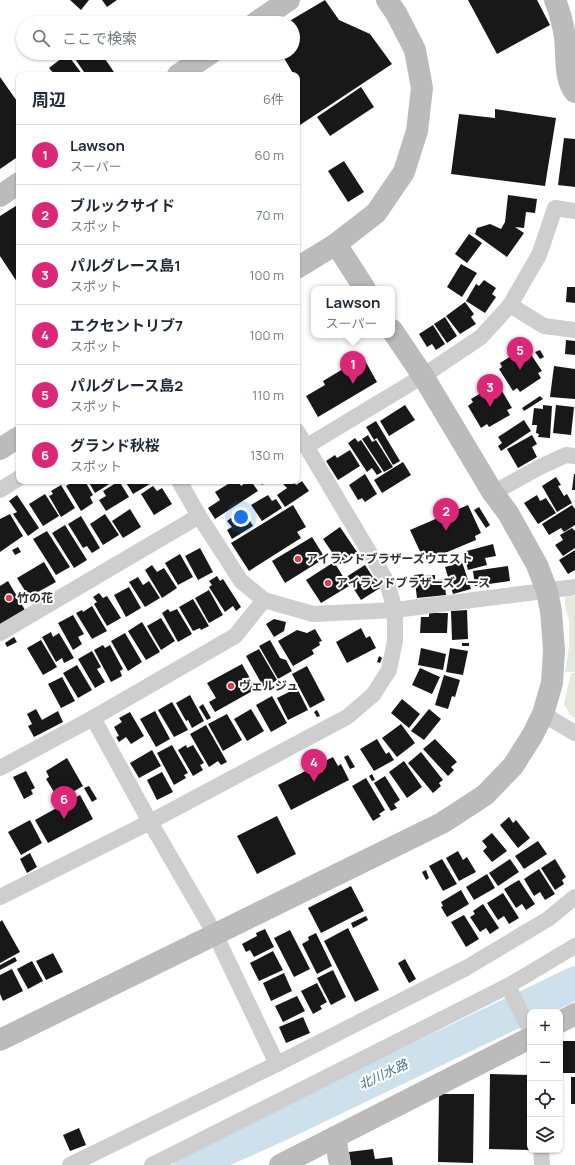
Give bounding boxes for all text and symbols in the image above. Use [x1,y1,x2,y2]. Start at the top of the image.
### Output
search box [16,16,300,60]
icon: search [30,27,52,49]
text: ここで検索 [62,28,137,49]
text: 周辺 [32,88,66,111]
text: 6件 [263,90,284,108]
text: Lawson [70,135,125,156]
text: 1 [42,146,48,164]
text: 60 m [254,146,284,164]
text: スーパー [70,157,122,175]
text: ブルックサイド [70,195,175,216]
text: 2 [41,206,49,224]
text: 70 m [256,206,284,224]
text: スポット [70,217,122,235]
text: パルグレース島1 [70,255,181,276]
text: 3 [41,266,49,284]
text: 100 m [249,266,284,284]
text: スポット [70,277,122,295]
popup [311,286,395,338]
text: Lawson [326,292,380,313]
text: スーパー [326,314,377,332]
text: エクセントリブ7 [70,315,183,336]
text: 4 [41,326,49,344]
text: 100 m [249,326,284,344]
text: スポット [70,337,122,355]
pin: 5 [507,337,533,370]
pin: 1 [340,351,366,384]
pin: 3 [477,374,503,407]
text: パルグレース島2 [70,375,183,396]
text: 5 [41,386,49,404]
text: 110 m [252,386,284,404]
text: スポット [70,397,122,415]
text: グランド秋桜 [70,435,160,456]
text: 6 [41,446,49,464]
text: 130 m [250,446,284,464]
text: スポット [70,457,122,475]
pin: 2 [433,498,459,531]
your location [231,507,251,527]
place label: アイランドブラザーズウエスト [306,550,473,567]
marker: アイランドブラザーズウエスト [293,554,303,564]
place label: アイランドブラザーズノース [336,574,490,591]
marker: アイランドブラザーズノース [323,578,333,588]
place label: 竹の花 [17,589,53,606]
marker: 竹の花 [4,593,14,603]
place label: ヴェルジュ [239,677,298,694]
marker: ヴェルジュ [226,681,236,691]
pin: 4 [301,749,327,782]
pin: 6 [51,786,77,819]
map controls [527,1009,563,1153]
button: + [527,1009,563,1045]
button: − [527,1045,563,1081]
water label: 北川水路 [356,1054,411,1093]
button: locate [527,1081,563,1117]
button: layers [527,1117,563,1153]

